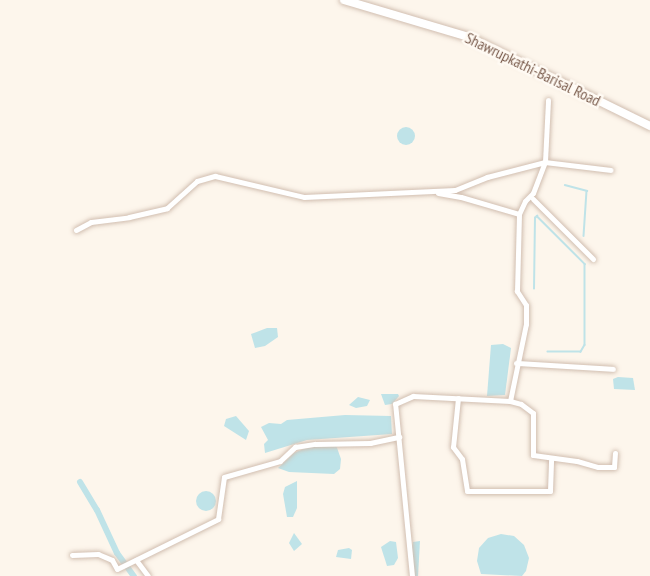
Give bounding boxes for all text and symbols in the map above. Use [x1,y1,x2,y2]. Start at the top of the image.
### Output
street label: Shawrupkathi-Barisal Road [462,28,604,110]

